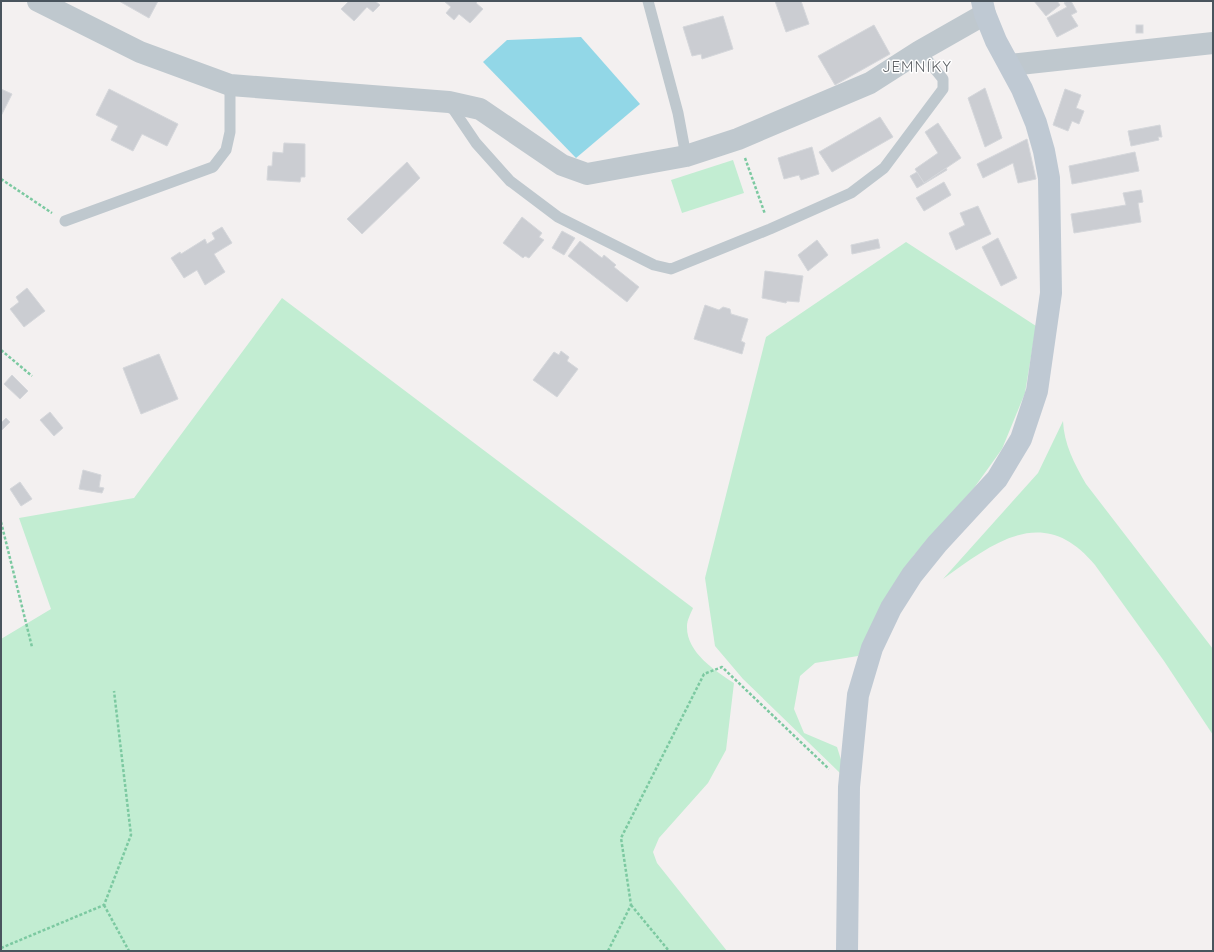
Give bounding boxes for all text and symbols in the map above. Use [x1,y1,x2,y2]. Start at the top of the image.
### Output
district label: JEMNÍKY [882,57,952,76]

